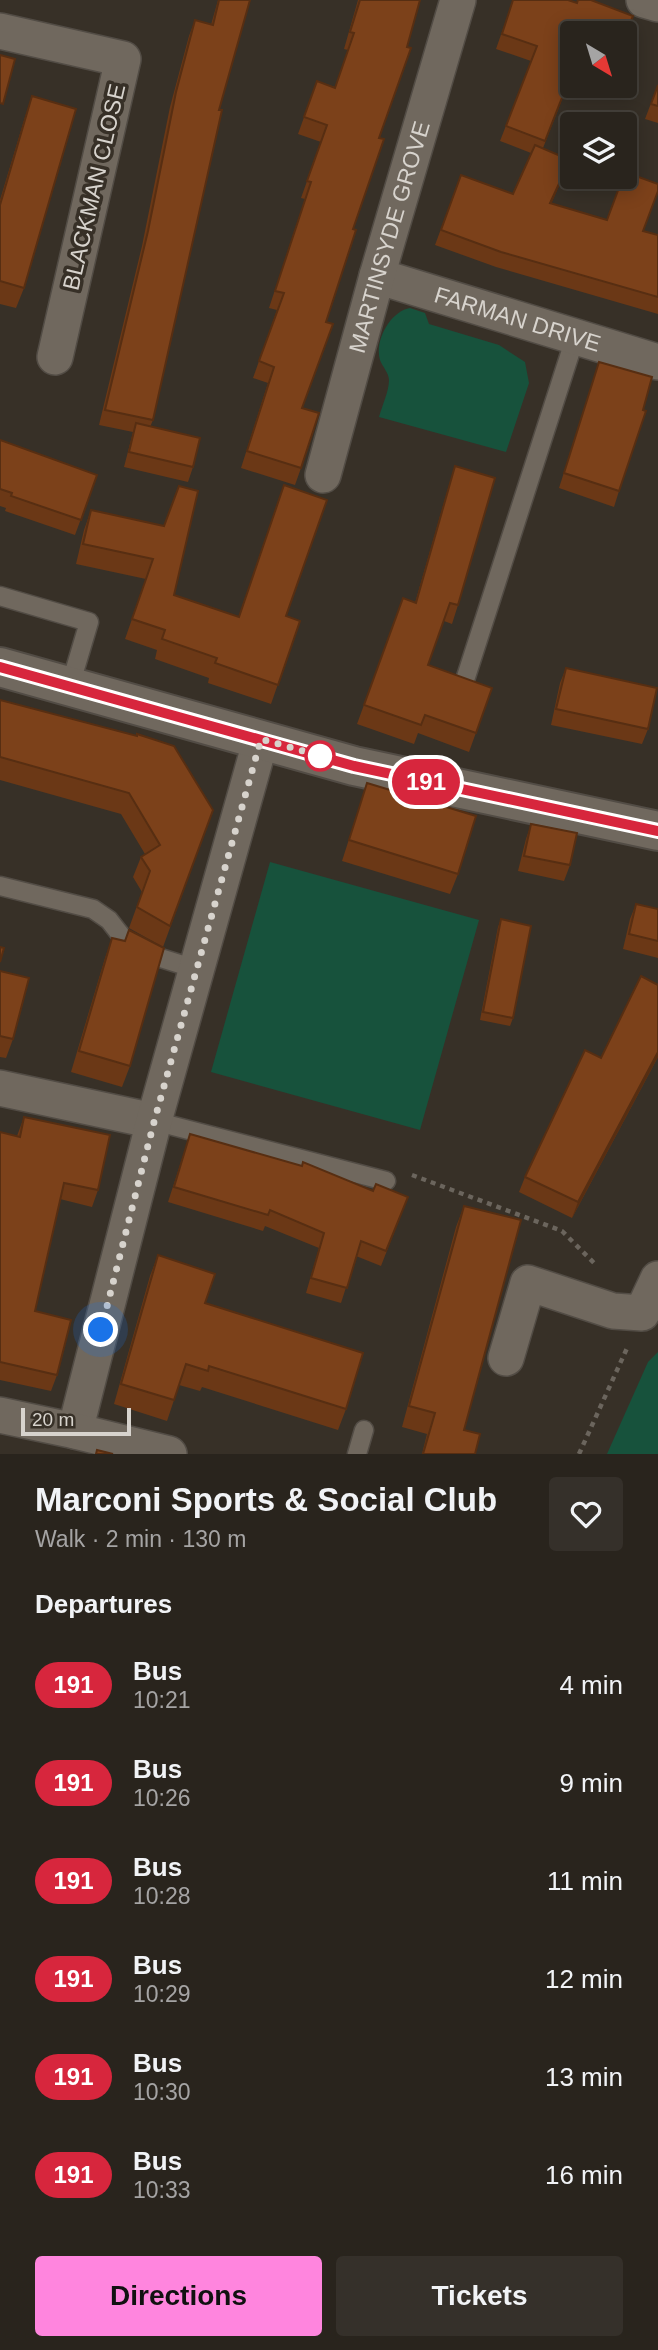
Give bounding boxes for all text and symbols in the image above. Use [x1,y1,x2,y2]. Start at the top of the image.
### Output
north arrow [560,21,637,98]
map controls [560,21,637,189]
street label: BLACKMAN CLOSE [58,81,130,293]
button: layers [560,112,637,189]
street label: MARTINSYDE GROVE [344,118,435,356]
street label: FARMAN DRIVE [431,281,604,357]
unlabelled marker [305,741,335,771]
line badge: 191 [386,759,466,805]
text: 191 [406,768,446,795]
your location [83,1312,118,1347]
scale bar [21,1405,131,1437]
text: 20 m [32,1409,74,1430]
button: heart [549,1477,623,1551]
text: Marconi Sports & Social Club [35,1481,497,1518]
text: Walk · 2 min · 130 m [35,1526,246,1552]
text: Departures [35,1589,172,1619]
text: Bus [133,1656,182,1686]
text: 4 min [559,1670,623,1700]
text: 191 [53,1671,94,1698]
text: 10:21 [133,1687,191,1713]
text: Bus [133,1754,182,1784]
text: 9 min [559,1768,623,1798]
text: 191 [53,1769,94,1796]
text: 10:26 [133,1785,191,1811]
text: Bus [133,1852,182,1882]
text: 11 min [547,1866,623,1896]
text: 191 [53,1867,94,1894]
text: 10:28 [133,1883,191,1909]
text: Bus [133,1950,182,1980]
text: 12 min [545,1964,623,1994]
text: 191 [53,1965,94,1992]
text: 10:29 [133,1981,191,2007]
text: Bus [133,2048,182,2078]
text: 13 min [545,2062,623,2092]
text: 191 [53,2063,94,2090]
text: 10:30 [133,2079,191,2105]
text: Bus [133,2146,182,2176]
text: 16 min [545,2160,623,2190]
text: 191 [53,2161,94,2188]
text: 10:33 [133,2177,191,2203]
button: Directions [35,2256,322,2336]
button: Tickets [336,2256,623,2336]

